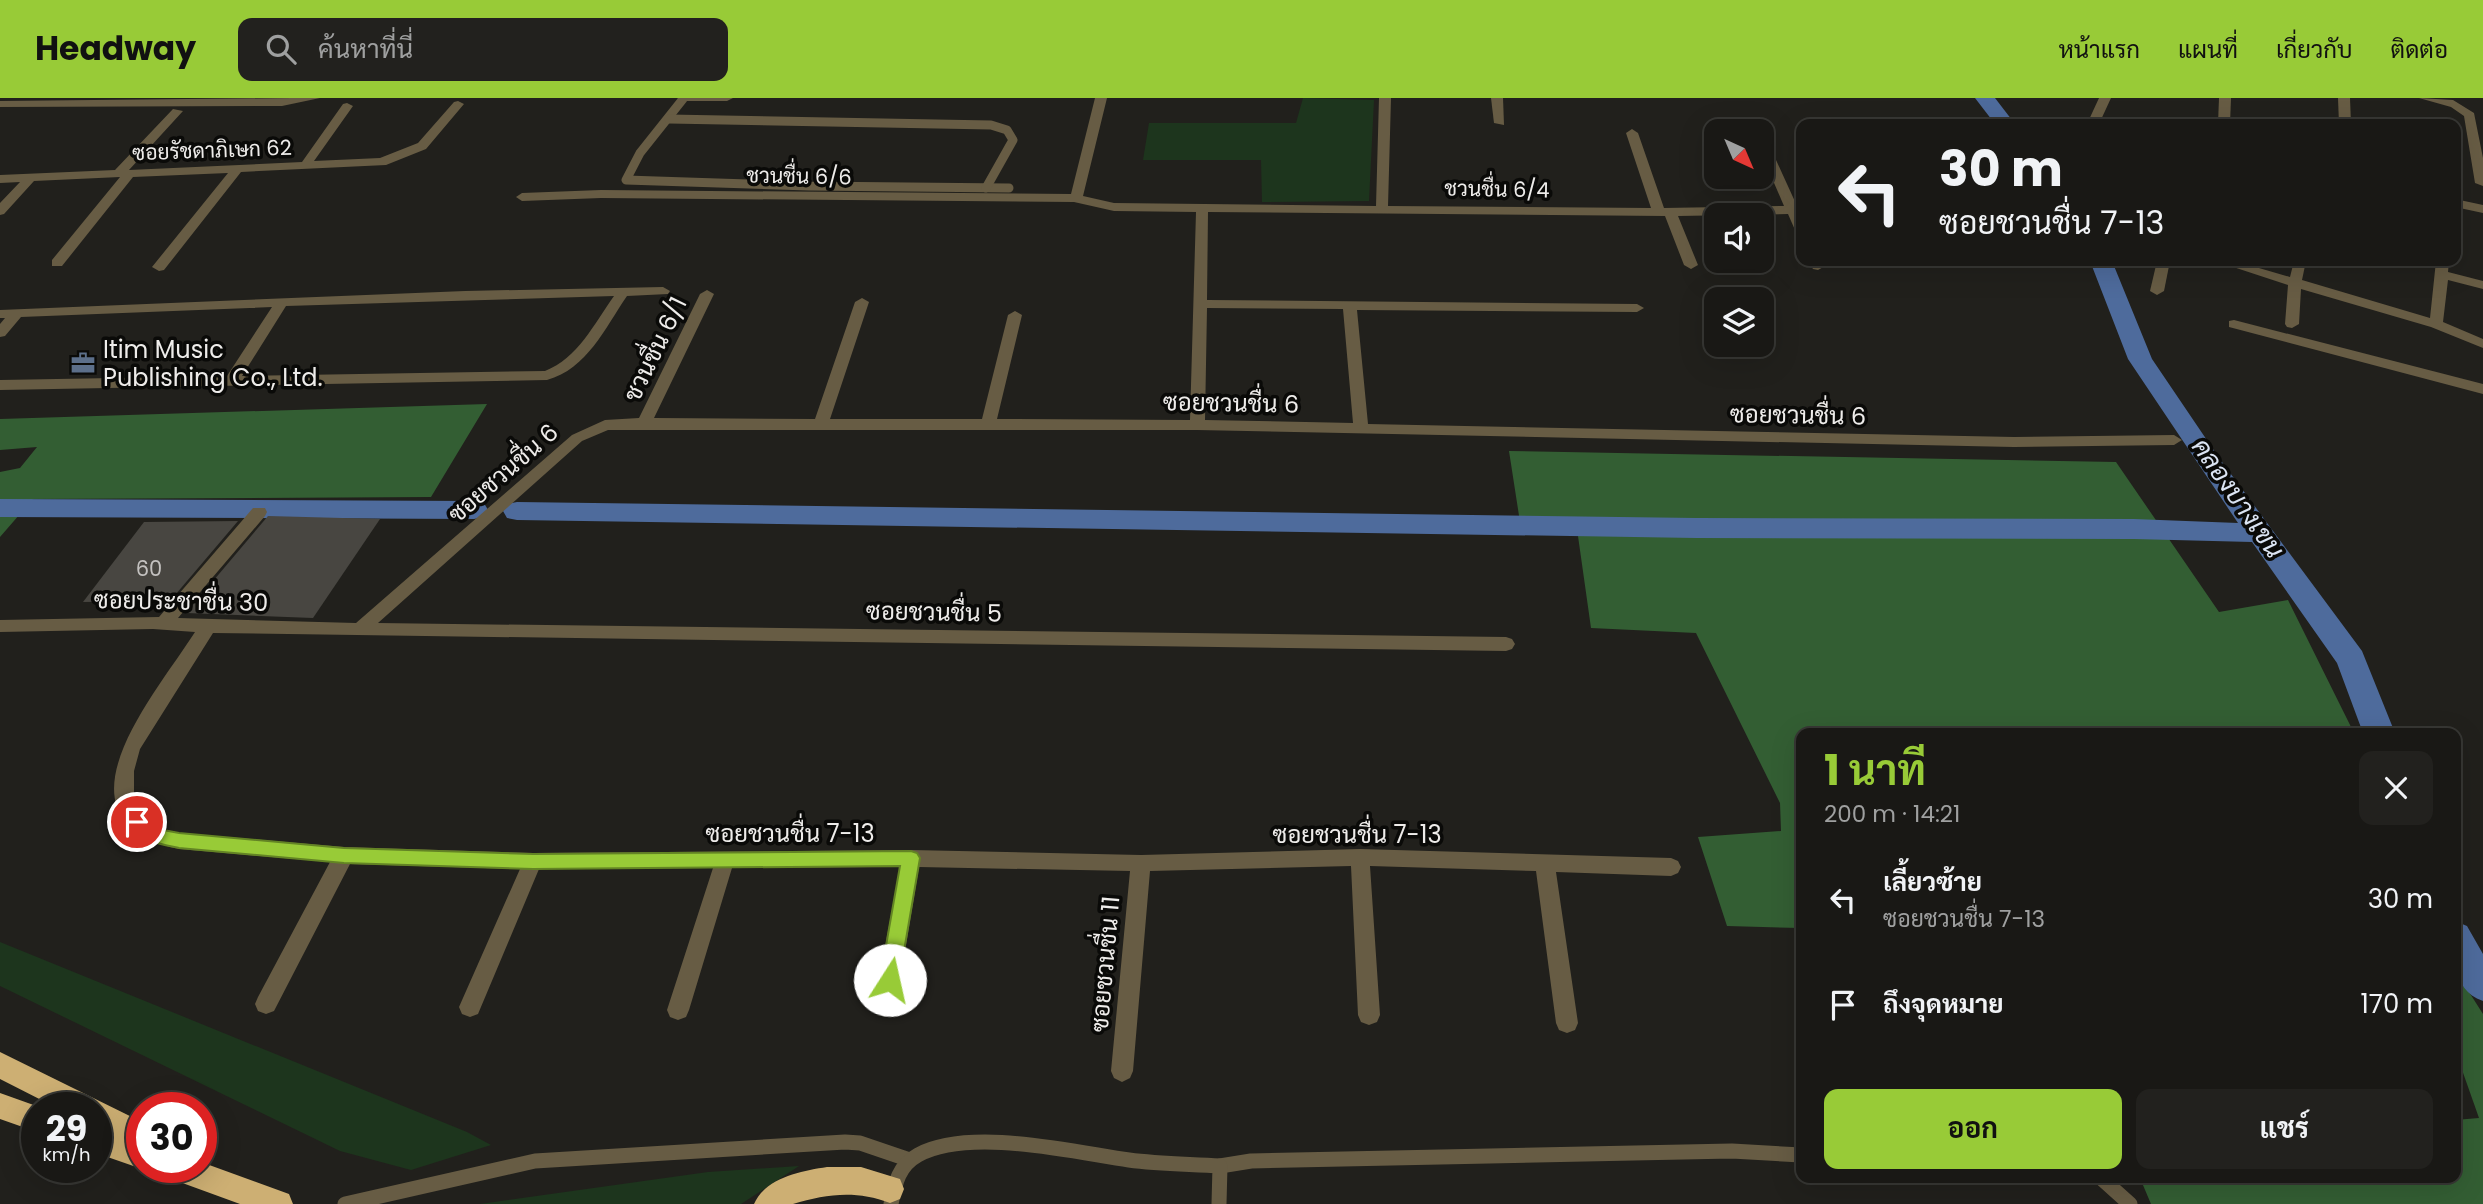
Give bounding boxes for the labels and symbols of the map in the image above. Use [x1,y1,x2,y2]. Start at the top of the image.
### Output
north arrow [1704,119,1774,189]
street label: ซอยรัชดาภิเษก 62 [132,133,292,167]
street label: ชวนชื่น 6/6 [746,156,852,191]
street label: ชวนชื่น 6/4 [1444,169,1550,204]
street label: ชวนชื่น 6/1 [612,289,695,407]
place label: Itim Music Publishing Co., Ltd. [103,333,323,394]
office icon: Itim Music Publishing Co., Ltd. [69,349,97,377]
street label: ซอยชวนชื่น 6 [1163,381,1299,421]
street label: ซอยชวนชื่น 6 [1730,393,1866,433]
street label: ซอยชวนชื่น 6 [438,413,565,530]
water label: คลองบางเขน [2183,431,2293,566]
house number: 60 [136,554,162,583]
street label: ซอยประชาชื่น 30 [94,579,269,619]
street label: ซอยชวนชื่น 5 [866,590,1002,630]
pin [107,792,167,852]
street label: ซอยชวนชื่น 7-13 [705,813,875,850]
street label: ซอยชวนชื่น 7-13 [1272,814,1442,851]
street label: ซอยชวนชื่น 11 [1079,894,1127,1033]
position arrow [853,943,927,1017]
speed limit sign: 30 [126,1092,217,1183]

